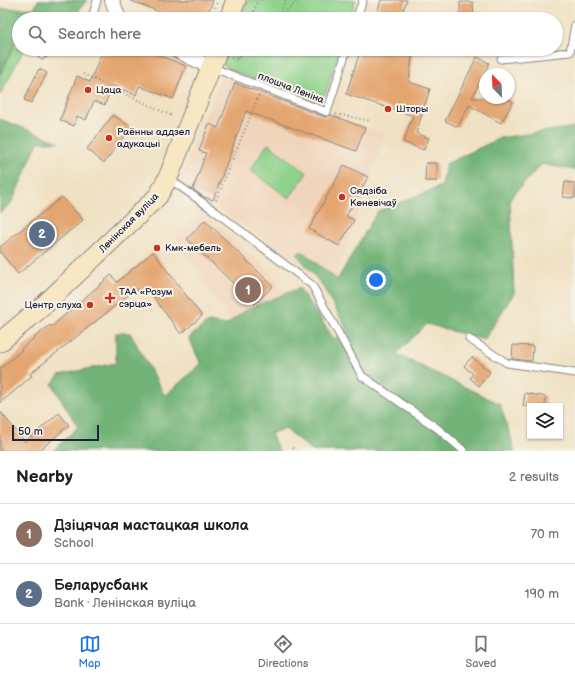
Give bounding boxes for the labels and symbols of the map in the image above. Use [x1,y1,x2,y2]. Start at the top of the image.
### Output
north arrow [479,68,515,104]
street label: плошча Леніна [256,70,326,106]
place label: Цаца [96,84,121,96]
marker: Цаца [83,85,93,95]
place label: Шторы [396,103,428,115]
marker: Шторы [383,104,393,114]
place label: Раённы аддзел адукацыі [117,126,190,150]
marker: Раённы аддзел адукацыі [104,133,114,143]
place label: Сядзіба Кеневічаў [350,185,397,209]
street label: Ленінская вуліца [96,191,161,256]
marker: Сядзіба Кеневічаў [337,192,347,202]
pin: 2 [29,219,55,249]
place label: Кмк-мебель [165,242,221,254]
marker: Кмк-мебель [152,243,162,253]
your location [366,270,386,290]
pin: 1 [235,275,261,305]
place label: ТАА «Розум сэрца» [119,286,172,310]
marker: ТАА «Розум сэрца» [104,292,116,304]
place label: Центр слуха [25,299,82,311]
marker: Центр слуха [85,300,95,310]
scale bar [12,423,99,442]

